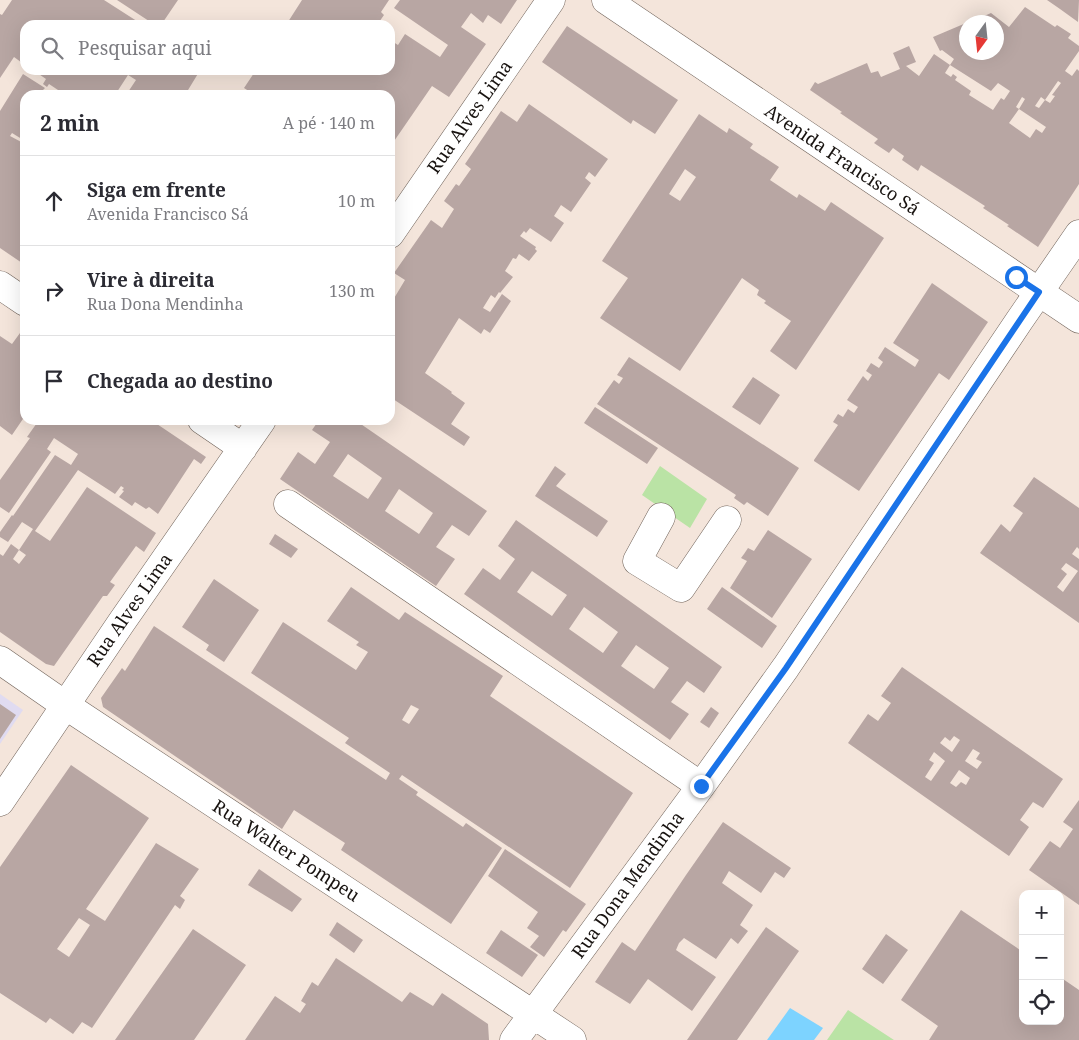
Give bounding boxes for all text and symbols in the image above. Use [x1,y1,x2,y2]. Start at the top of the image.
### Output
north arrow [959,15,1004,60]
search box [20,20,395,75]
icon: search [38,34,66,62]
text: Pesquisar aqui [78,35,212,61]
street label: Rua Alves Lima [421,55,517,178]
street label: Avenida Francisco Sá [760,98,925,220]
text: 2 min [40,109,99,137]
text: A pé · 140 m [283,112,375,134]
text: Siga em frente [87,177,226,203]
icon: ahead [40,187,68,215]
text: 10 m [338,190,375,212]
text: Avenida Francisco Sá [87,203,249,225]
route start [1005,266,1028,289]
text: Vire à direita [87,267,215,293]
icon: right [40,277,68,305]
text: 130 m [329,280,375,302]
text: Rua Dona Mendinha [87,293,244,315]
icon: arrive [40,367,68,395]
text: Chegada ao destino [87,368,273,394]
street label: Rua Alves Lima [81,548,177,671]
route end [690,775,713,798]
street label: Rua Walter Pompeu [208,794,365,907]
street label: Rua Dona Mendinha [566,806,689,963]
map controls [1019,890,1064,1025]
button: + [1019,890,1064,935]
button: − [1019,935,1064,980]
button: locate [1019,980,1064,1025]

